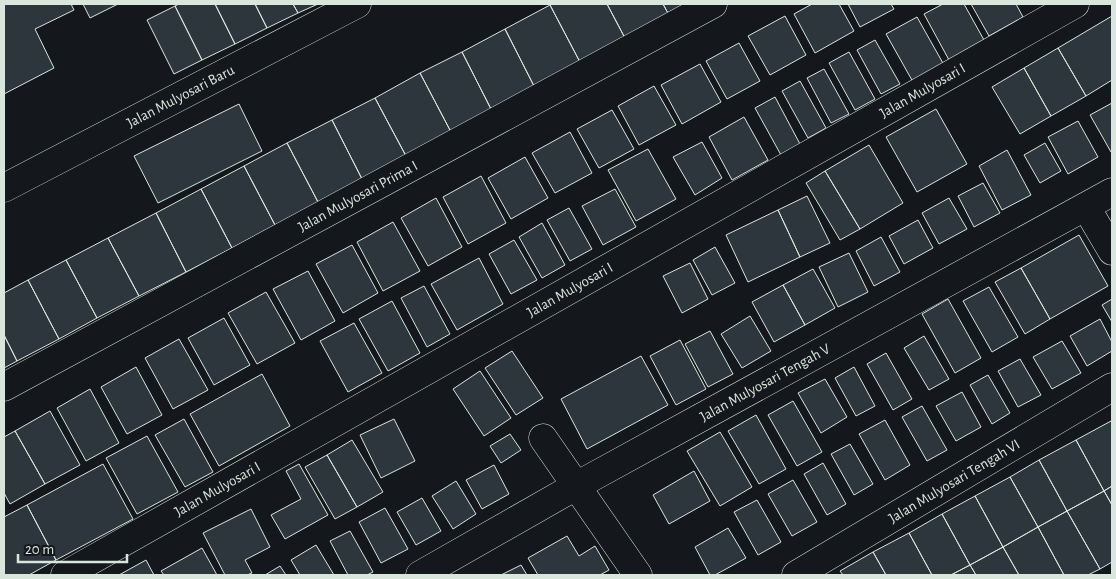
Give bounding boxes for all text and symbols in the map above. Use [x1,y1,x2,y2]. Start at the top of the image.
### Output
street label: Jalan Mulyosari I [877,61,968,121]
street label: Jalan Mulyosari Baru [124,62,237,131]
street label: Jalan Mulyosari Prima I [296,158,420,235]
street label: Jalan Mulyosari I [525,260,616,320]
street label: Jalan Mulyosari Tengah V [698,341,833,424]
street label: Jalan Mulyosari Tengah VI [886,437,1023,526]
street label: Jalan Mulyosari I [172,459,263,519]
scale bar [18,532,126,564]
text: 20 m [25,542,54,557]

